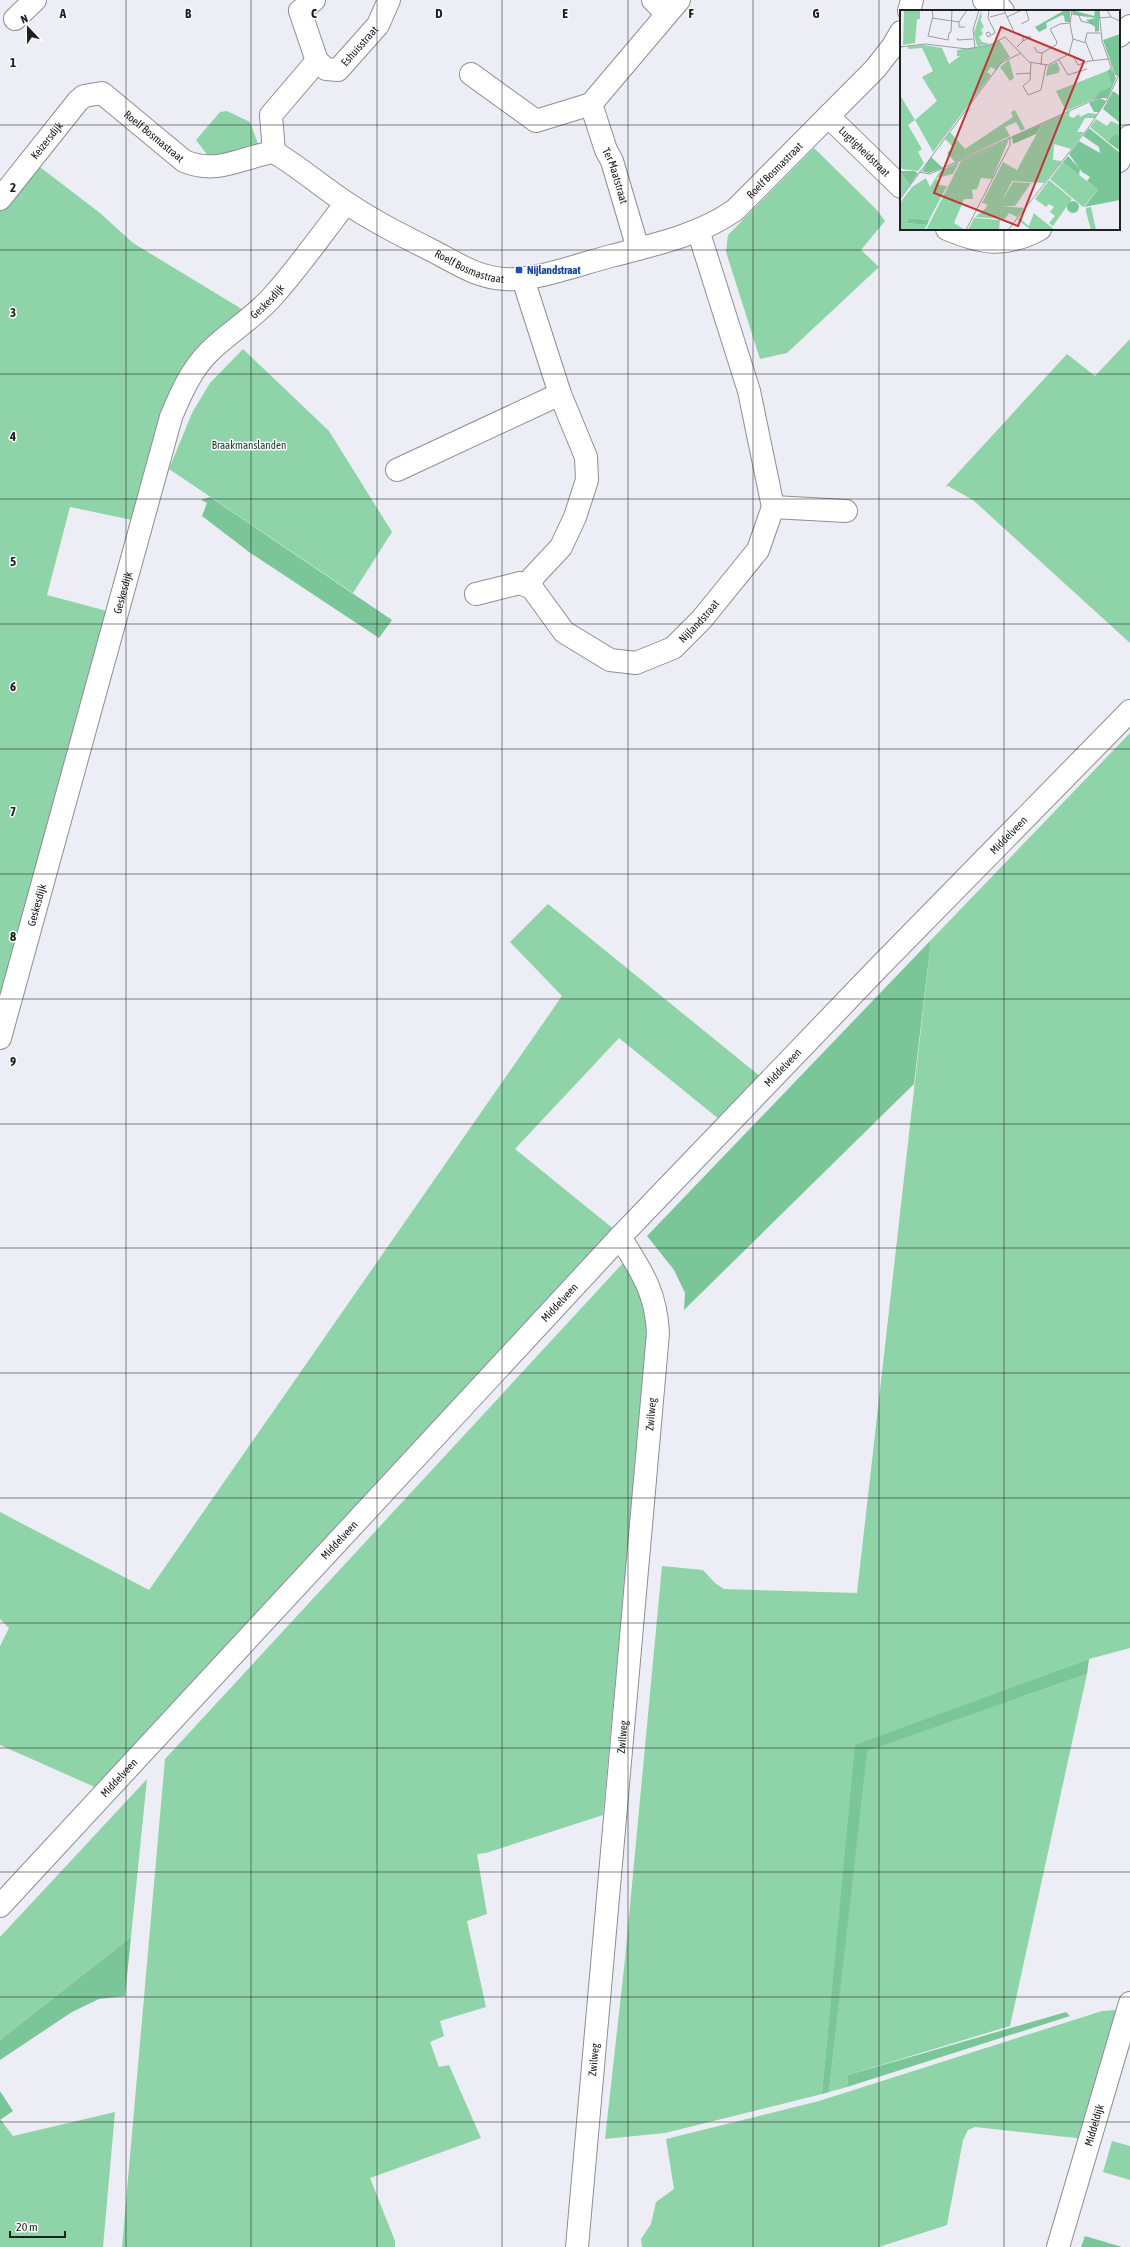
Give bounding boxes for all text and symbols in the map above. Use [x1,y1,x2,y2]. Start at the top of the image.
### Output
text: A [59,6,67,21]
text: B [185,6,192,21]
text: C [311,6,317,21]
text: D [435,6,443,21]
text: E [562,6,568,21]
text: F [688,6,694,21]
text: G [813,6,820,21]
north arrow [8,8,48,48]
inset map [900,10,1120,230]
text: N [19,12,30,26]
street label: Eshuisstraat [339,23,380,68]
text: 1 [10,55,16,70]
street label: Roelf Bosmastraat [122,108,186,164]
street label: Keizersdijk [28,119,65,161]
street label: Lugtigheidstraat [837,124,893,179]
street label: Roelf Bosmastraat [744,140,805,201]
street label: Ter Maatstraat [600,146,630,205]
text: 2 [10,180,16,195]
street label: Roelf Bosmastraat [433,247,504,285]
place label: Nijlandstraat [527,264,581,276]
marker: Nijlandstraat [514,265,524,275]
street label: Geskesdijk [248,282,287,321]
text: 3 [10,305,16,320]
text: 4 [9,429,16,444]
park label: Braakmanslanden [212,439,286,451]
text: 5 [10,554,16,569]
street label: Geskesdijk [111,570,134,615]
street label: Nijlandstraat [676,597,721,645]
text: 6 [10,679,16,694]
text: 7 [10,804,16,819]
street label: Middelveen [987,814,1029,856]
street label: Geskesdijk [25,882,48,927]
text: 8 [10,929,16,944]
street label: Middelveen [762,1046,804,1089]
text: 9 [10,1054,16,1069]
street label: Middelveen [539,1281,580,1324]
street label: Zwilweg [643,1397,658,1431]
street label: Middelveen [319,1518,360,1562]
street label: Zwilweg [615,1720,630,1754]
street label: Middelveen [98,1756,140,1799]
street label: Zwilweg [586,2042,601,2077]
street label: Middeldijk [1082,2103,1106,2148]
scale bar [10,2213,65,2239]
text: 20 m [16,2220,38,2234]

